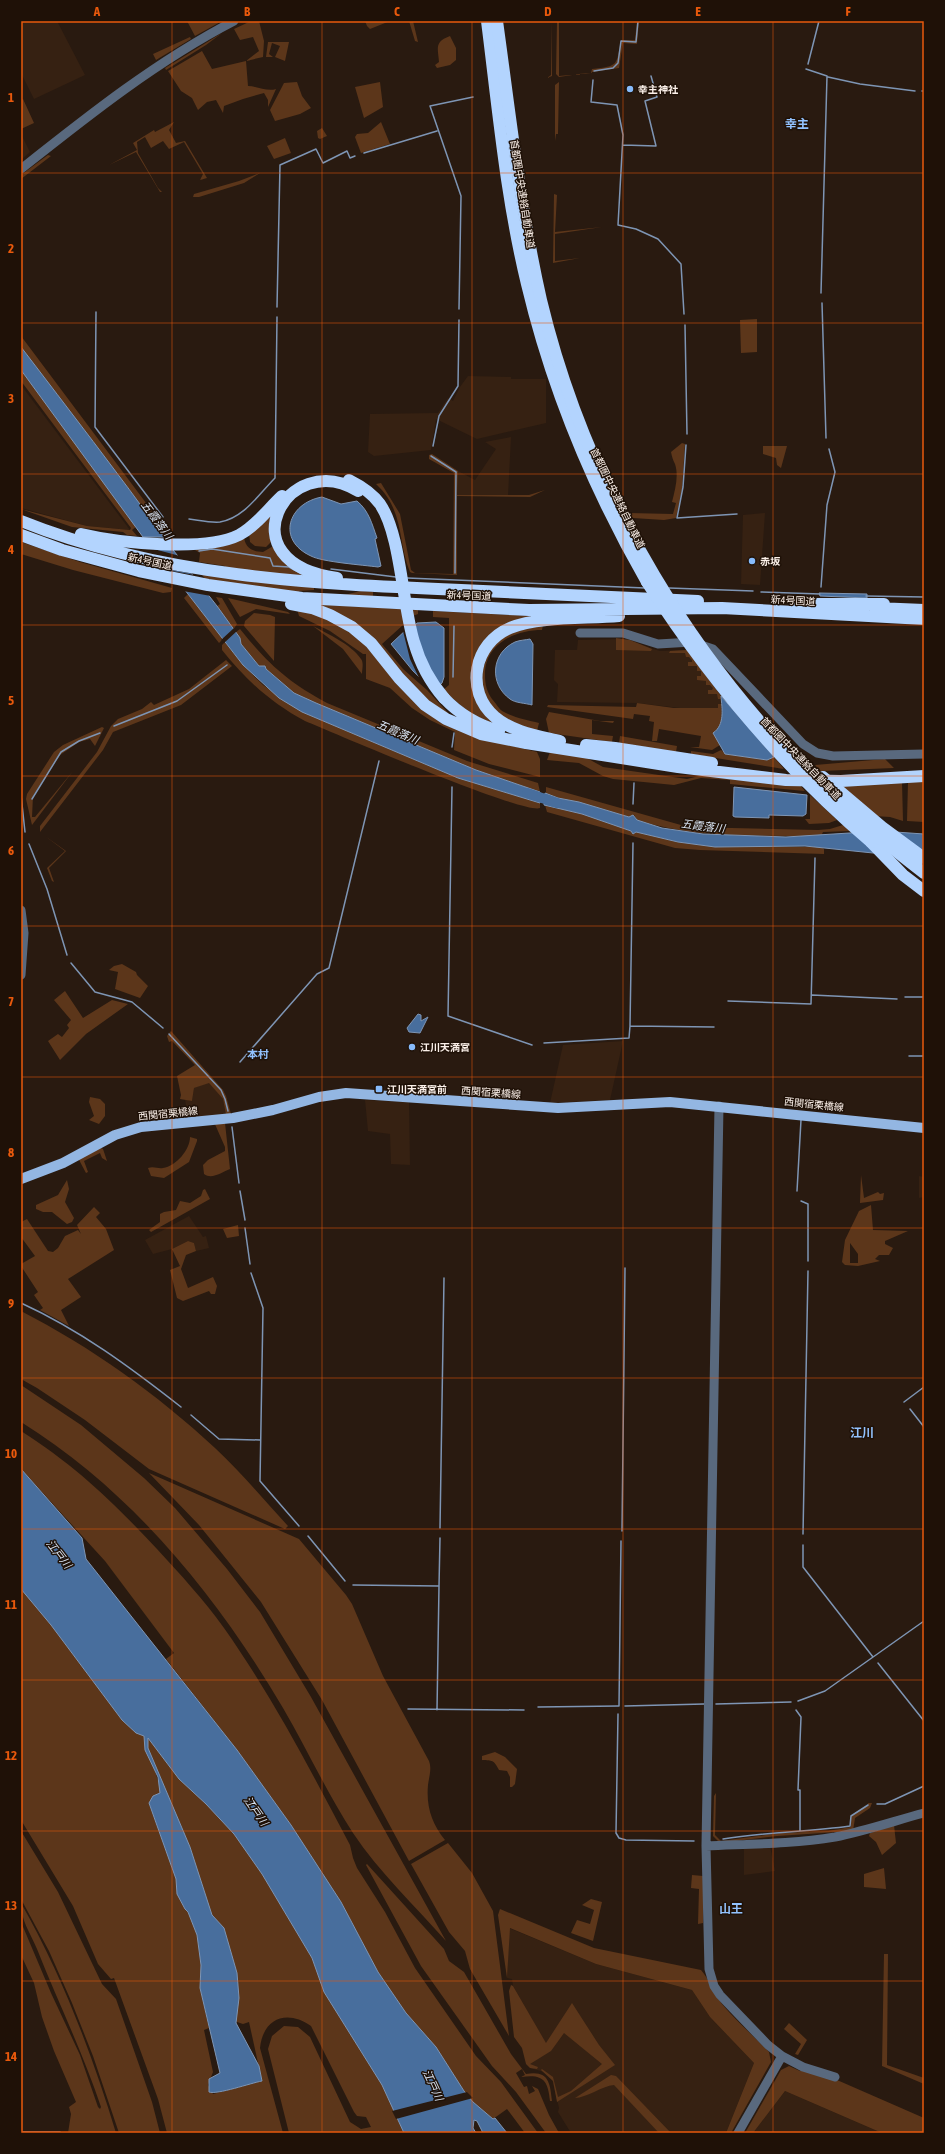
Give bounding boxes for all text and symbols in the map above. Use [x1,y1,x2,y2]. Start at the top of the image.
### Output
text: A [93,4,101,19]
text: B [244,4,251,19]
text: C [394,4,400,19]
text: D [544,4,552,19]
text: E [695,4,701,19]
text: F [845,4,851,19]
marker: 幸主神社 [625,84,635,94]
place label: 幸主神社 [638,84,679,95]
text: 1 [8,90,14,105]
district label: 幸主 [785,117,809,131]
street label: 首都圏中央連絡自動車道 [508,139,537,249]
text: 2 [8,241,14,256]
text: 3 [8,391,14,406]
street label: 首都圏中央連絡自動車道 [588,446,647,550]
water label: 五霞落川 [139,499,176,542]
text: 4 [7,542,14,557]
street label: 新4号国道 [127,551,173,572]
marker: 赤坂 [747,556,757,566]
place label: 赤坂 [760,556,781,567]
street label: 新4号国道 [446,589,492,602]
street label: 新4号国道 [770,594,816,607]
text: 5 [8,693,14,708]
street label: 首都圏中央連絡自動車道 [758,715,843,802]
water label: 五霞落川 [375,718,422,747]
water label: 五霞落川 [680,817,727,835]
text: 6 [8,843,14,858]
text: 7 [8,994,14,1009]
marker: 江川天満宮 [407,1042,417,1052]
place label: 江川天満宮 [420,1042,470,1053]
district label: 本村 [247,1048,269,1060]
marker: 江川天満宮前 [374,1084,384,1094]
place label: 江川天満宮前 [387,1084,447,1095]
street label: 西関宿栗橋線 [461,1085,521,1100]
street label: 西関宿栗橋線 [784,1096,844,1113]
street label: 西関宿栗橋線 [138,1105,198,1122]
text: 8 [8,1145,14,1160]
text: 9 [8,1296,14,1311]
district label: 江川 [850,1426,874,1440]
text: 10 [5,1446,17,1461]
water label: 江戸川 [44,1537,75,1571]
text: 11 [5,1597,17,1612]
text: 12 [5,1748,17,1763]
water label: 江戸川 [242,1794,271,1829]
text: 13 [5,1898,17,1913]
district label: 山王 [719,1902,743,1916]
text: 14 [5,2049,17,2064]
water label: 江戸川 [421,2068,446,2103]

